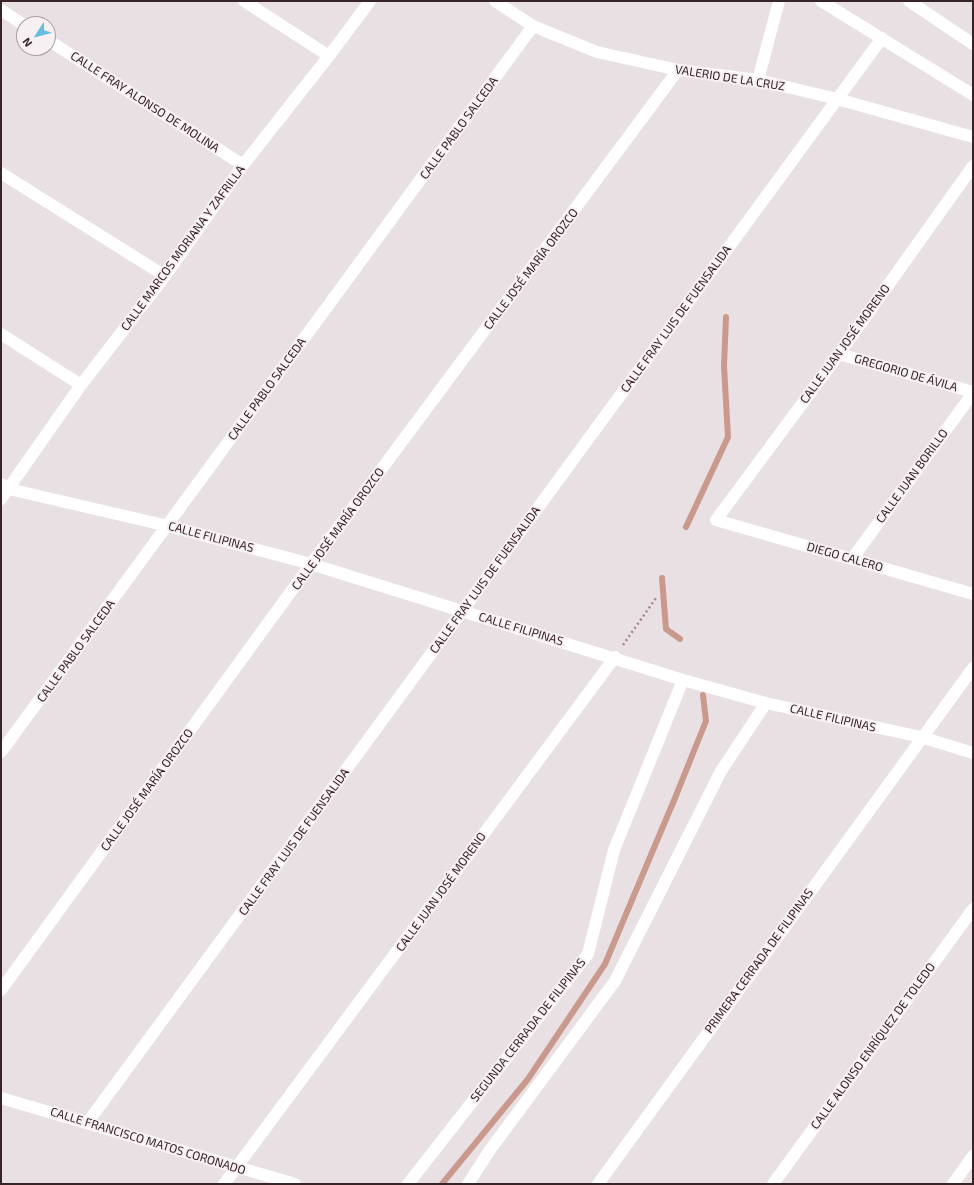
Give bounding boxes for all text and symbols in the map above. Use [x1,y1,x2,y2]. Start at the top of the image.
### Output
north arrow [16,16,56,56]
text: N [19,36,34,50]
street label: CALLE FRAY ALONSO DE MOLINA [68,48,222,156]
street label: VALERIO DE LA CRUZ [674,62,786,94]
street label: CALLE PABLO SALCEDA [417,74,501,182]
street label: CALLE MARCOS MORIANA Y ZAFRILLA [118,162,248,334]
street label: CALLE JOSÉ MARÍA OROZCO [481,206,581,332]
street label: CALLE FRAY LUIS DE FUENSALIDA [618,243,734,395]
street label: CALLE JUAN JOSÉ MORENO [797,282,893,406]
street label: CALLE PABLO SALCEDA [225,335,309,443]
street label: GREGORIO DE ÁVILA [853,351,959,395]
street label: CALLE JUAN BORILLO [873,426,951,526]
street label: CALLE JOSÉ MARÍA OROZCO [289,465,387,593]
street label: CALLE FRAY LUIS DE FUENSALIDA [427,504,543,656]
street label: CALLE FILIPINAS [167,519,255,555]
street label: DIEGO CALERO [805,539,885,575]
street label: CALLE PABLO SALCEDA [34,597,118,705]
street label: CALLE FILIPINAS [477,609,565,649]
street label: CALLE FILIPINAS [789,701,877,735]
street label: CALLE JOSÉ MARÍA OROZCO [98,726,196,854]
street label: CALLE FRAY LUIS DE FUENSALIDA [236,766,352,918]
street label: CALLE JUAN JOSÉ MORENO [393,830,489,954]
street label: PRIMERA CERRADA DE FILIPINAS [702,886,816,1036]
street label: SEGUNDA CERRADA DE FILIPINAS [467,955,589,1105]
street label: CALLE ALONSO ENRÍQUEZ DE TOLEDO [808,960,938,1132]
street label: CALLE FRANCISCO MATOS CORONADO [49,1104,247,1178]

